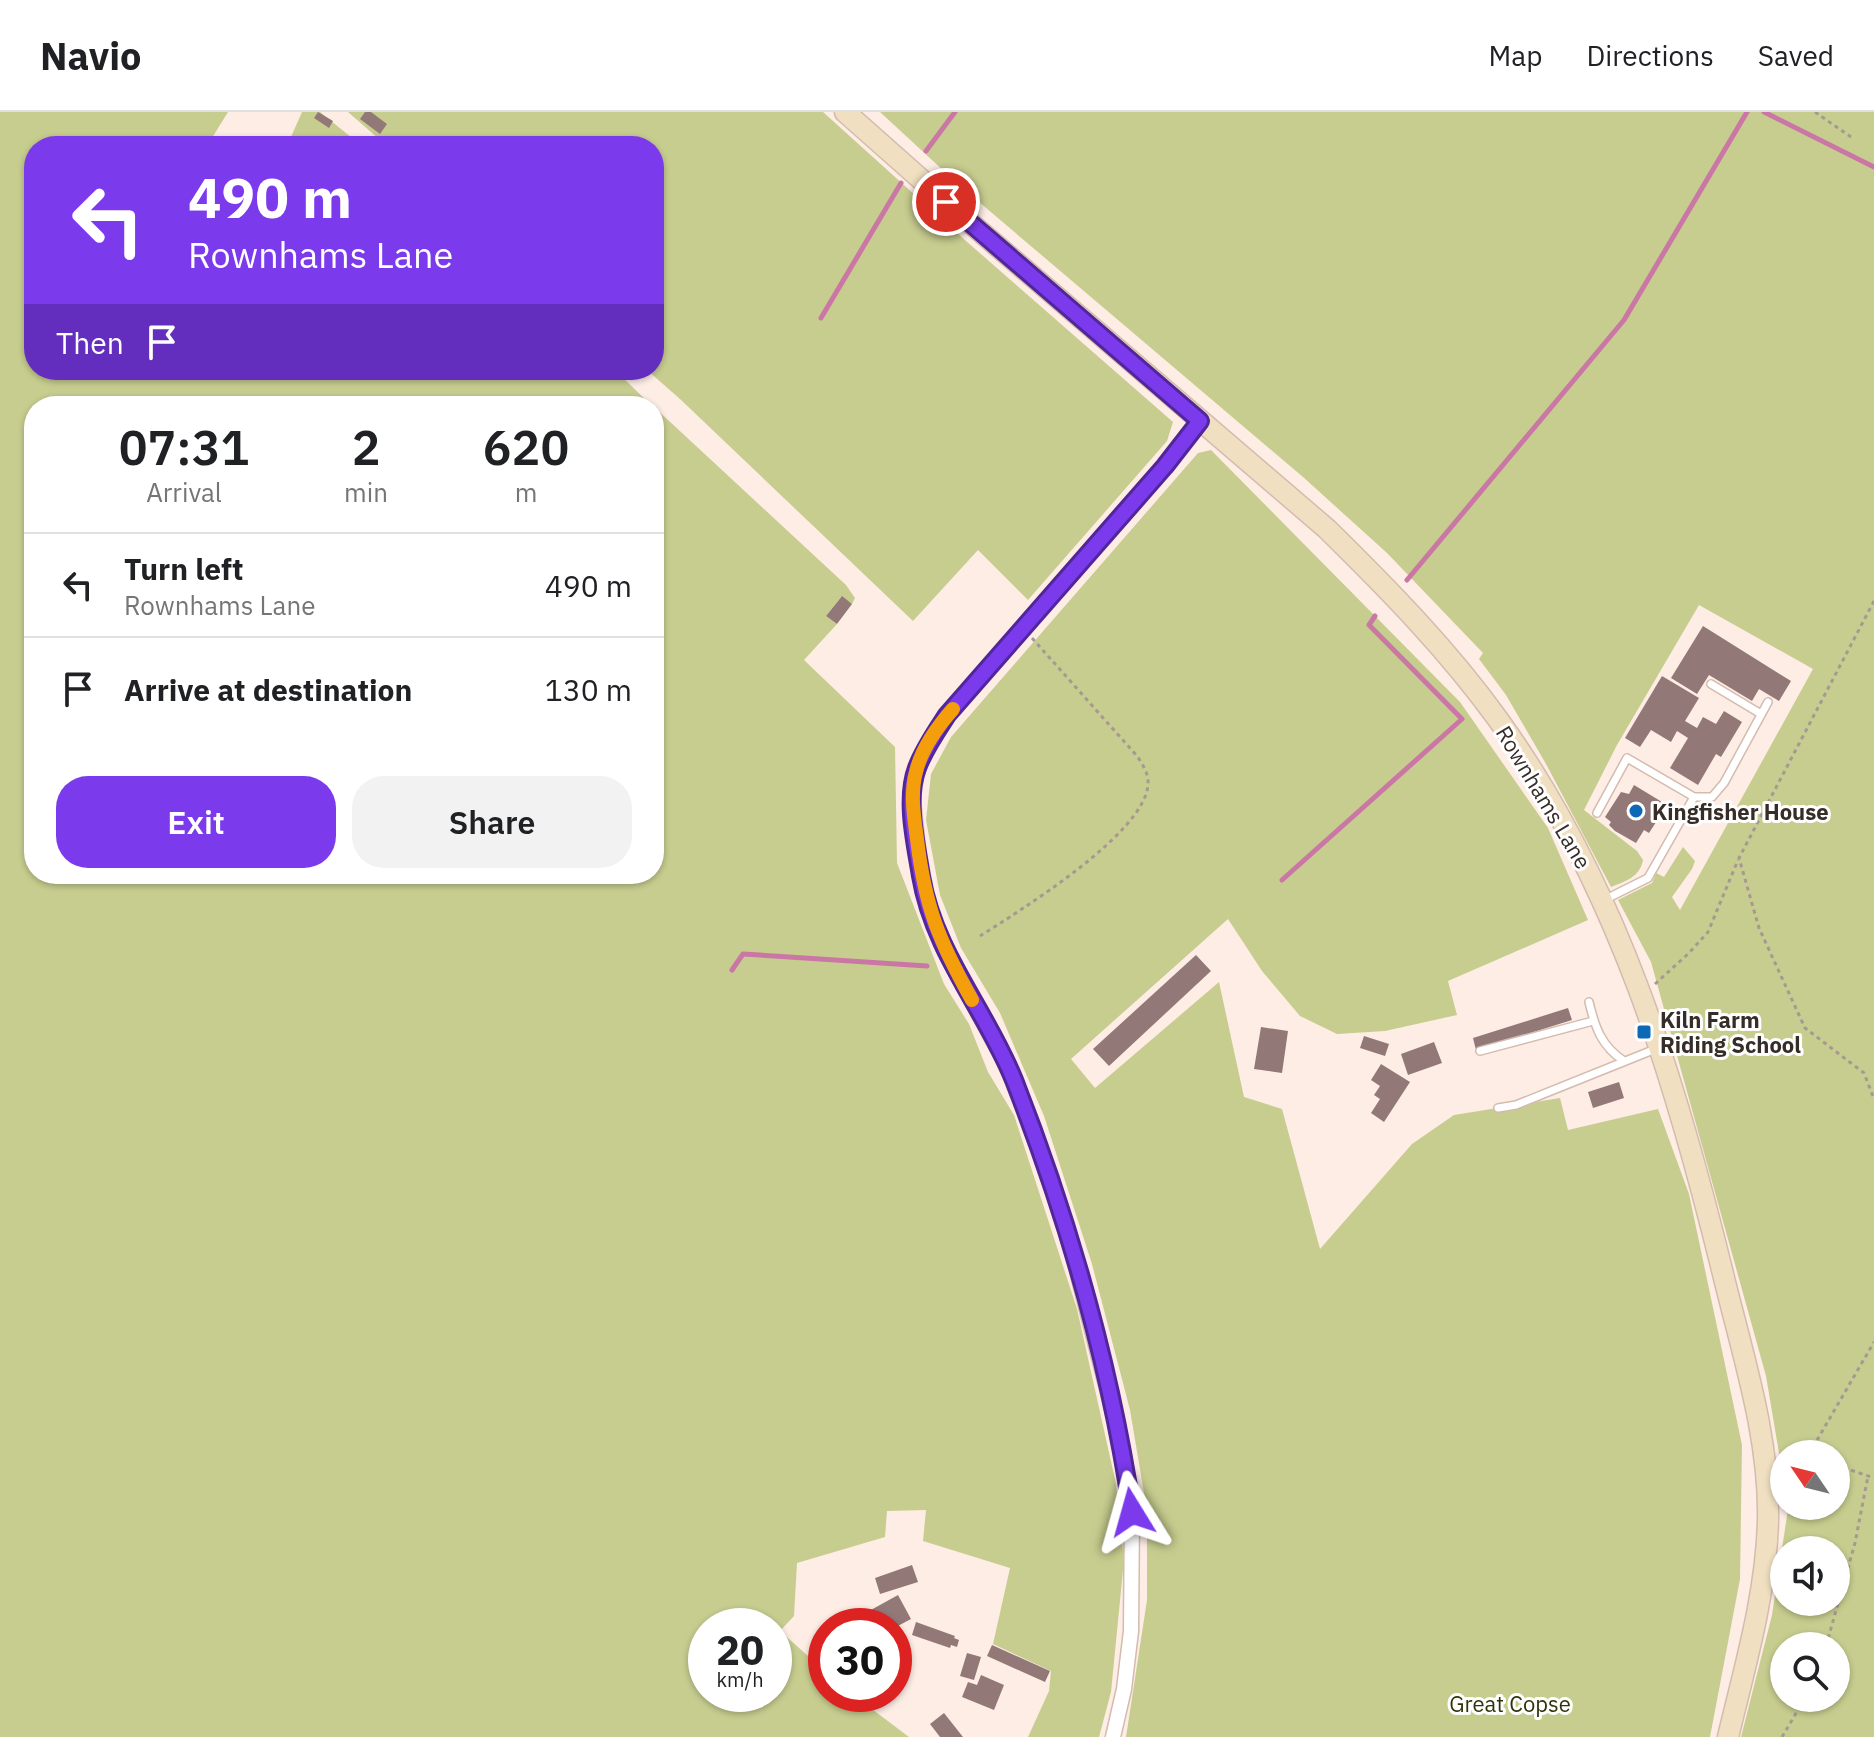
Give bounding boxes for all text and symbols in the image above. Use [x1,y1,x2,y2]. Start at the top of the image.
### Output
text: Navio [40,31,142,80]
text: Map [1488,37,1542,74]
text: Directions [1586,37,1714,74]
text: Saved [1758,37,1834,74]
text: 490 m [188,161,352,233]
icon: left [56,168,160,272]
pin [912,168,980,236]
icon: arrive [924,180,968,224]
text: Rownhams Lane [188,231,453,278]
icon: arrive [140,320,184,364]
text: Then [56,323,124,362]
text: 07:31 [119,416,249,478]
text: 2 [352,416,380,478]
text: 620 [483,416,569,478]
text: Arrival [146,475,222,509]
text: min [344,475,388,509]
text: m [515,475,537,509]
text: Turn left [124,549,243,588]
icon: left [56,563,100,607]
text: 490 m [545,566,632,605]
text: Rownhams Lane [124,588,316,622]
icon: arrive [56,667,100,711]
text: Arrive at destination [124,670,412,709]
text: 130 m [545,670,632,709]
street label: Rownhams Lane [1490,720,1598,874]
button: Exit [56,776,336,868]
button: Share [352,776,632,868]
place label: Kingfisher House [1652,797,1829,826]
marker: Kingfisher House [1627,802,1645,820]
place label: Kiln Farm Riding School [1660,1005,1801,1059]
marker: Kiln Farm Riding School [1635,1023,1653,1041]
north arrow [1770,1440,1850,1520]
map controls [1770,1440,1850,1712]
position arrow [1090,1470,1174,1554]
button: sound [1770,1536,1850,1616]
speed limit sign: 30 [808,1608,912,1712]
text: 20 [716,1624,764,1676]
button: search [1770,1632,1850,1712]
text: km/h [716,1666,764,1693]
park label: Great Copse [1449,1689,1571,1718]

